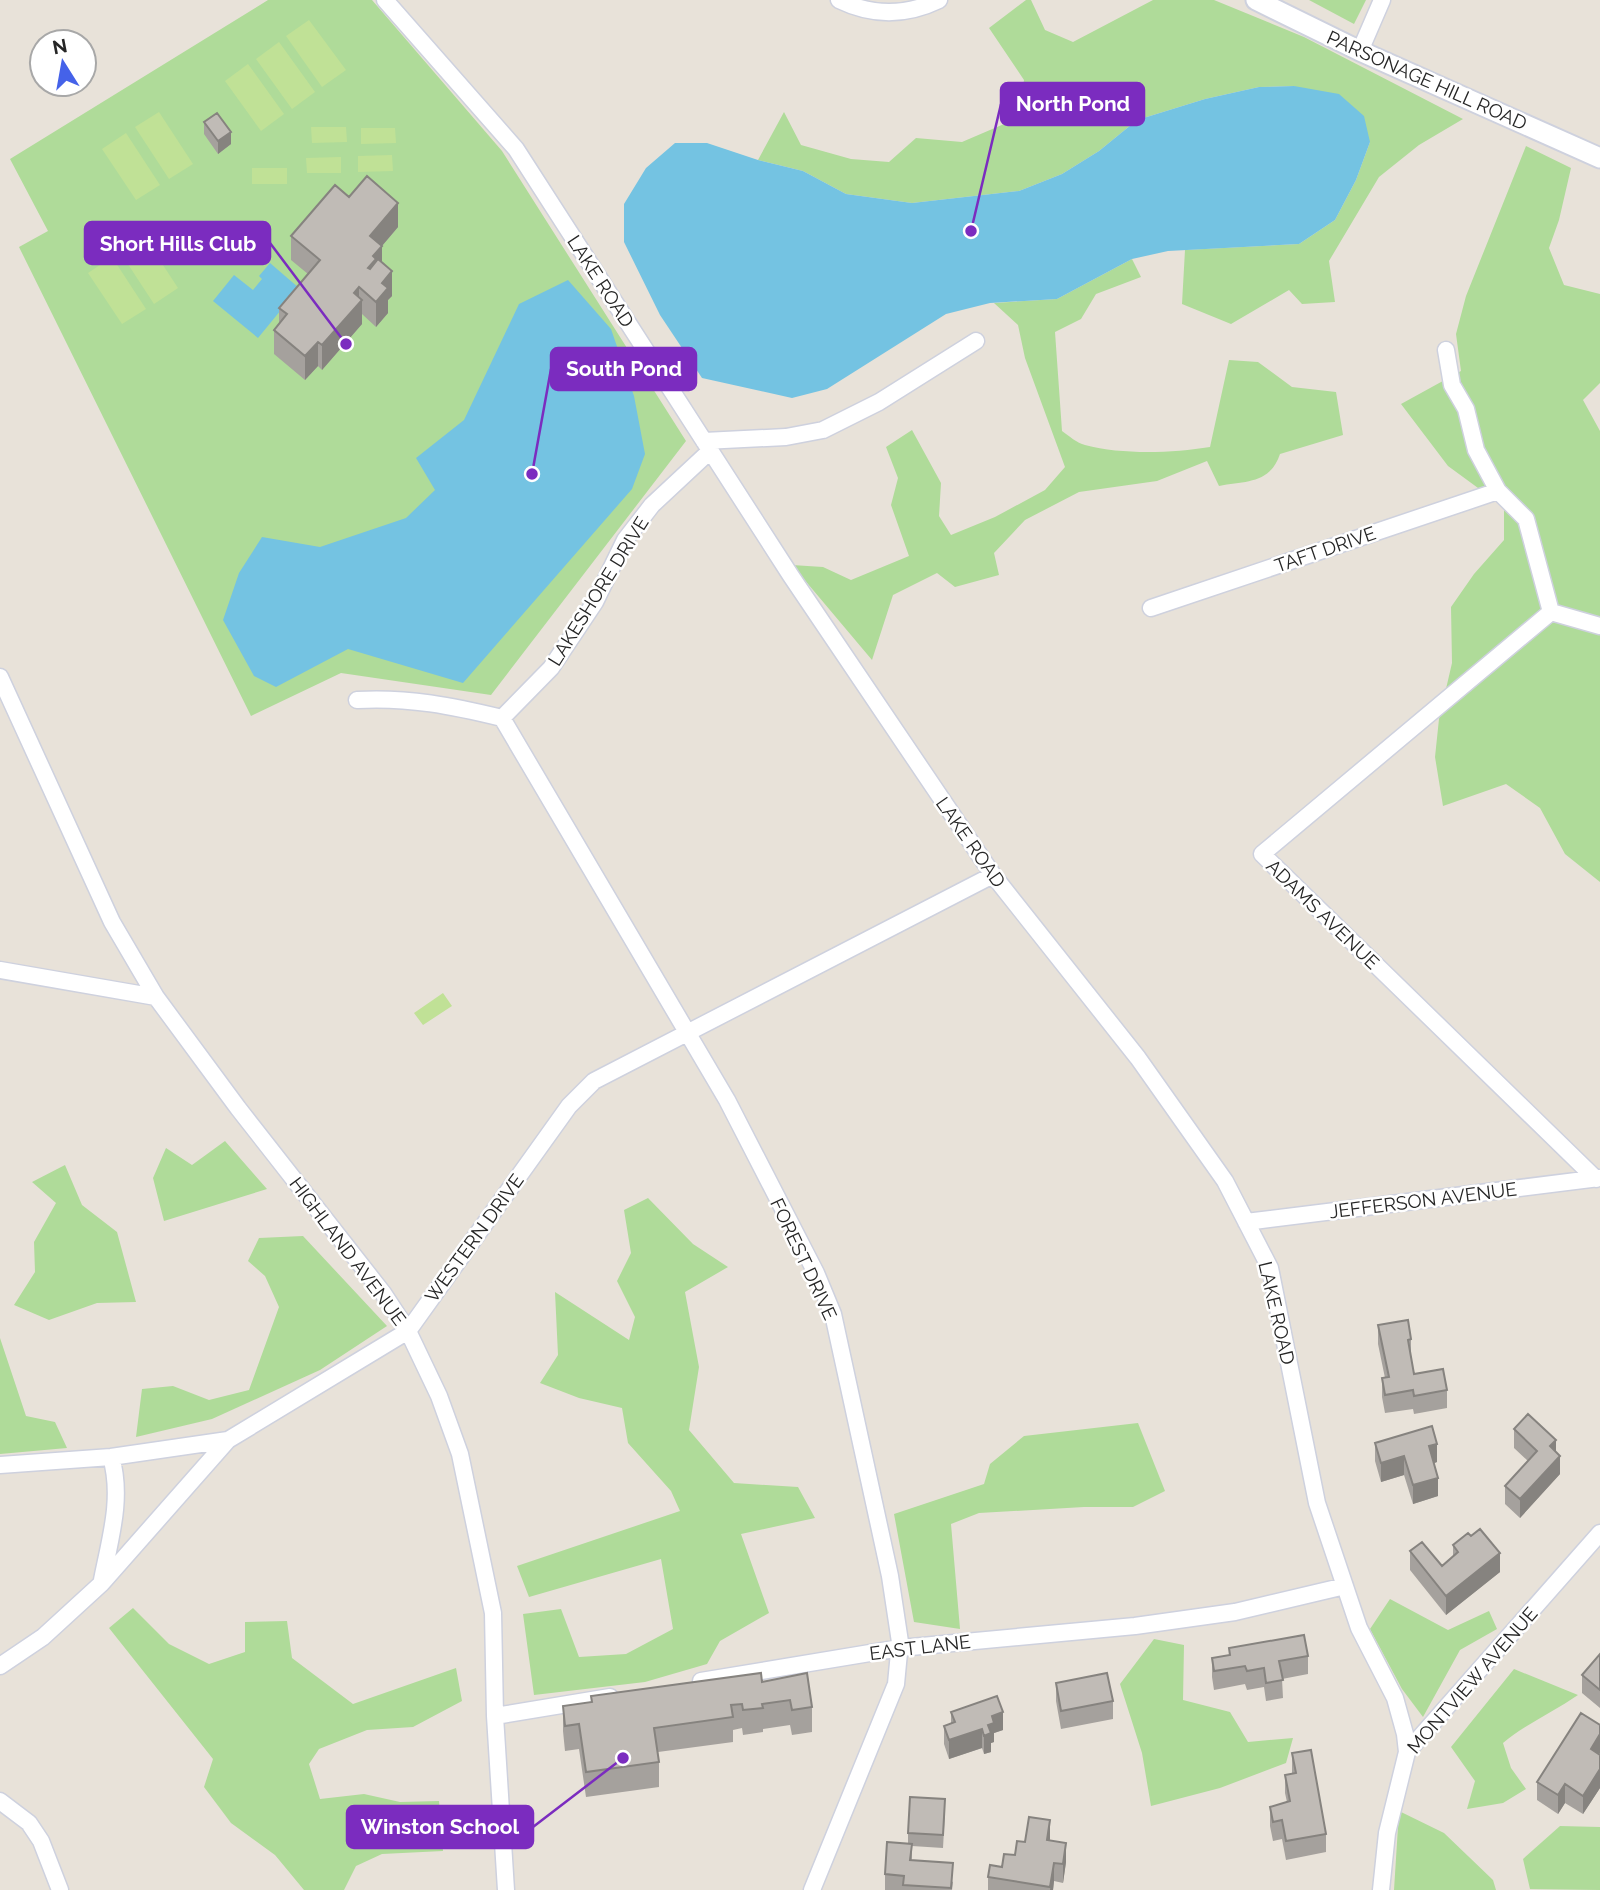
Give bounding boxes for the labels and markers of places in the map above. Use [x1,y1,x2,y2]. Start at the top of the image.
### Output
callout: North Pond [1001,83,1144,125]
callout: Short Hills Club [85,222,270,264]
callout: South Pond [551,348,696,390]
callout: Winston School [347,1806,533,1848]

